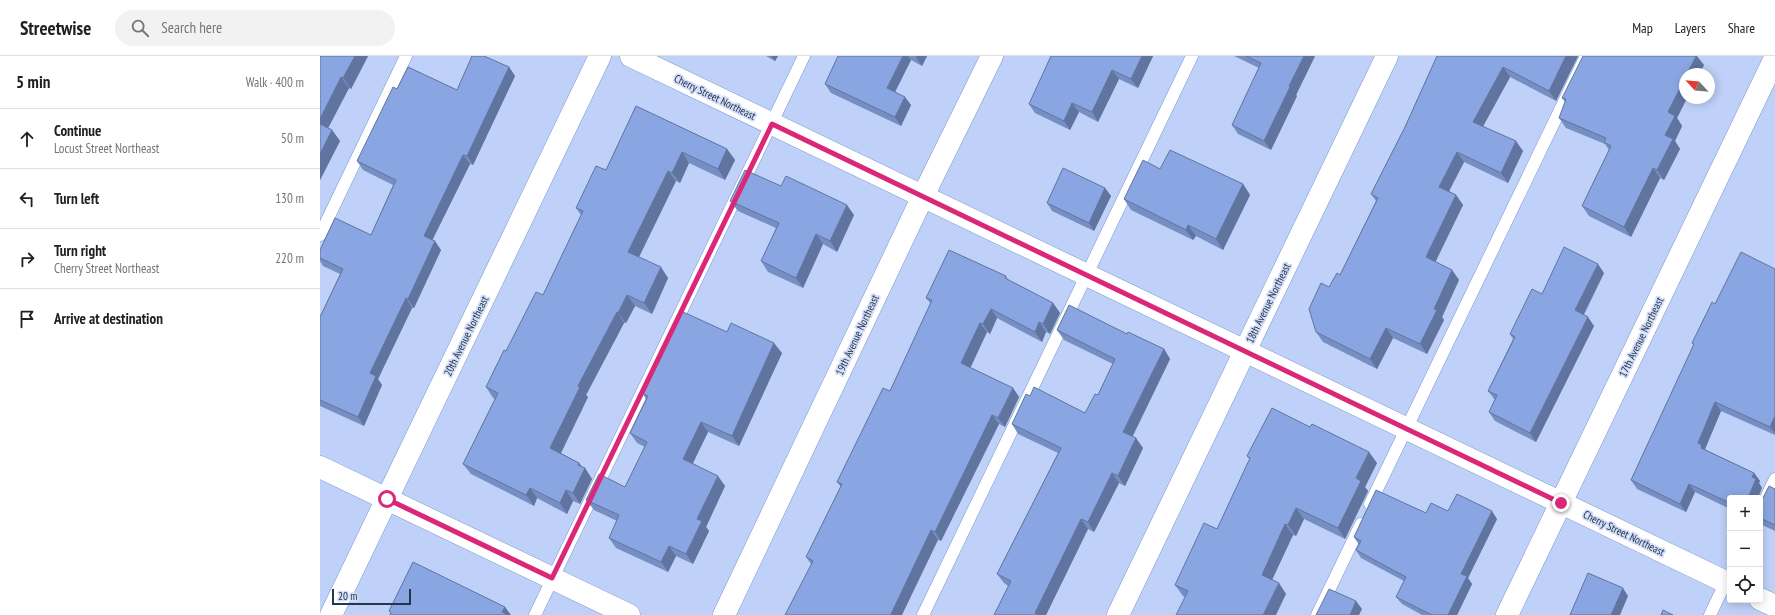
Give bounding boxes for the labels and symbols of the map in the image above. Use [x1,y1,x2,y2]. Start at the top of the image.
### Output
north arrow [1679,68,1715,104]
street label: Cherry Street Northeast [672,71,758,123]
street label: 18th Avenue Northeast [1243,261,1293,345]
street label: 19th Avenue Northeast [832,292,882,378]
street label: 20th Avenue Northeast [441,294,491,378]
street label: 17th Avenue Northeast [1616,295,1666,379]
route start [378,490,396,508]
route end [1552,494,1570,512]
street label: Cherry Street Northeast [1581,507,1667,559]
scale bar [332,587,411,606]

